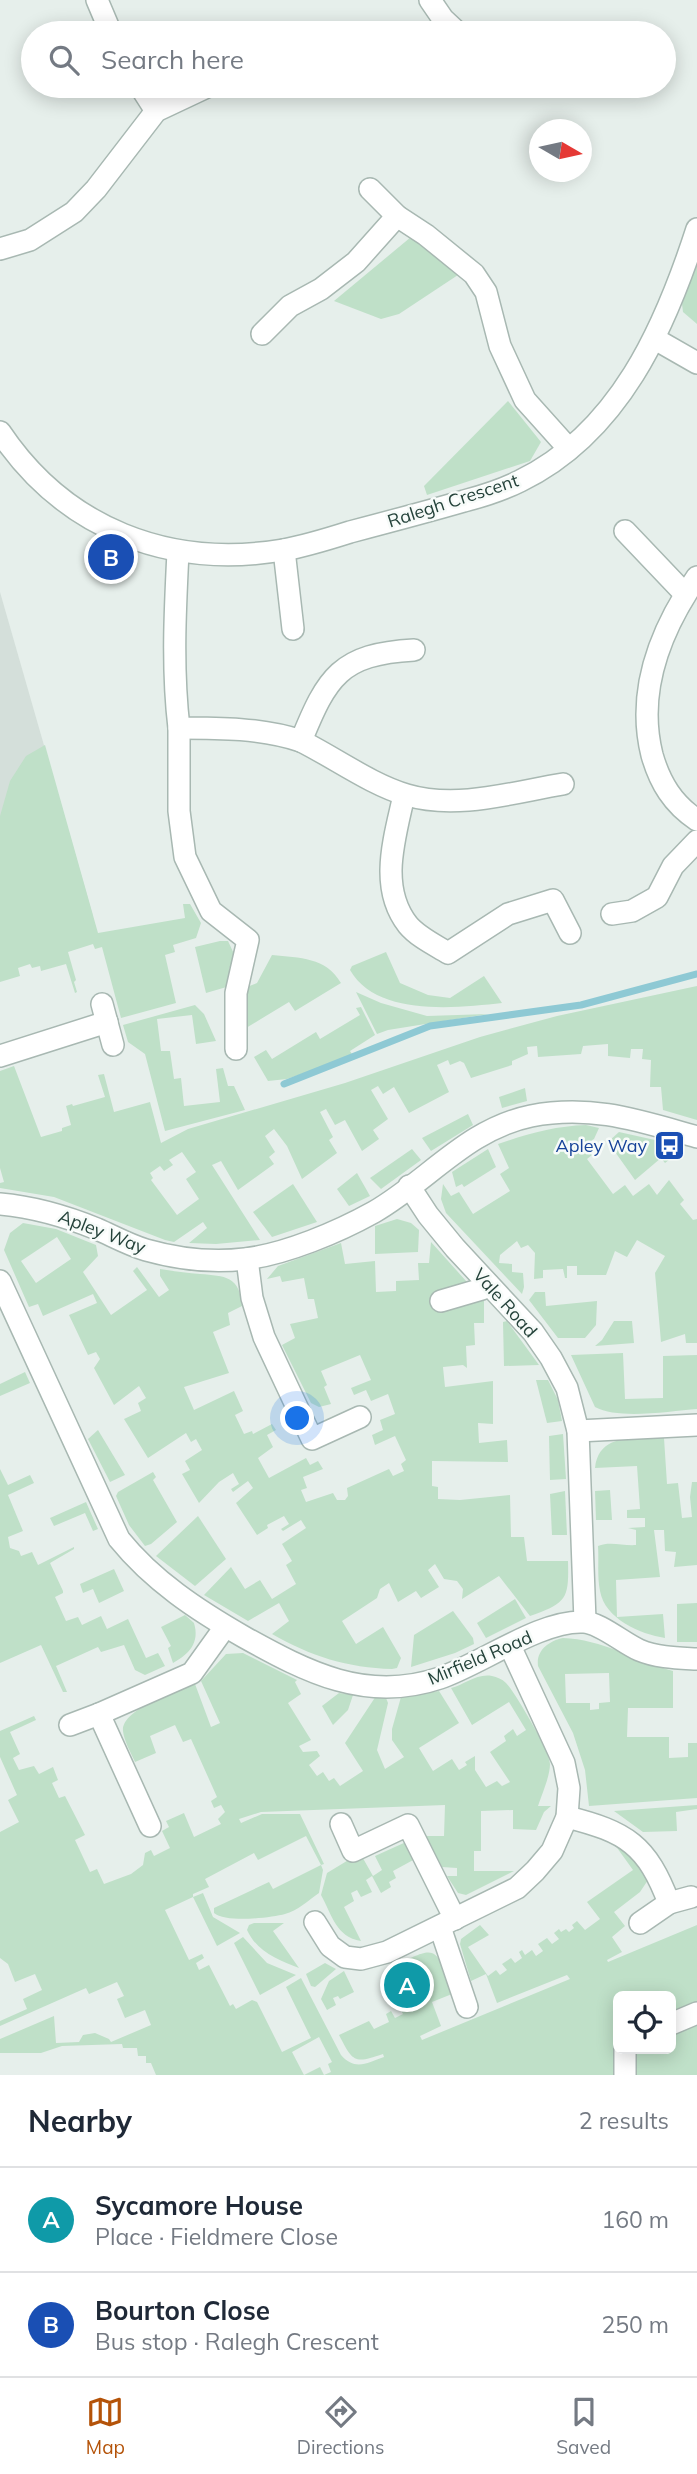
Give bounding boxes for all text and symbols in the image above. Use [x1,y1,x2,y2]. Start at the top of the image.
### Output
search box [21,21,676,98]
icon: search [45,41,83,79]
text: Search here [101,43,244,76]
north arrow [529,119,592,182]
street label: Ralegh Crescent [385,469,521,533]
pin: B [88,531,134,583]
bus stop icon: Apley Way [653,1129,687,1163]
place label: Apley Way [556,1134,647,1157]
street label: Apley Way [55,1204,149,1259]
street label: Vale Road [468,1263,542,1342]
your location [280,1401,314,1435]
street label: Mirfield Road [424,1625,535,1690]
pin: A [384,1959,430,2011]
map controls [613,1991,676,2054]
button: locate [613,1991,676,2054]
text: Nearby [28,2102,132,2140]
text: 2 results [579,2106,669,2135]
text: Sycamore House [95,2189,303,2222]
text: A [42,2205,60,2234]
text: 160 m [601,2205,669,2234]
text: Place · Fieldmere Close [95,2222,338,2251]
text: Bourton Close [95,2294,270,2327]
text: B [43,2310,59,2339]
text: 250 m [601,2310,669,2339]
text: Bus stop · Ralegh Crescent [95,2327,379,2356]
tab: Map [86,2393,125,2459]
tab: Directions [297,2393,385,2459]
tab: Saved [556,2393,611,2459]

